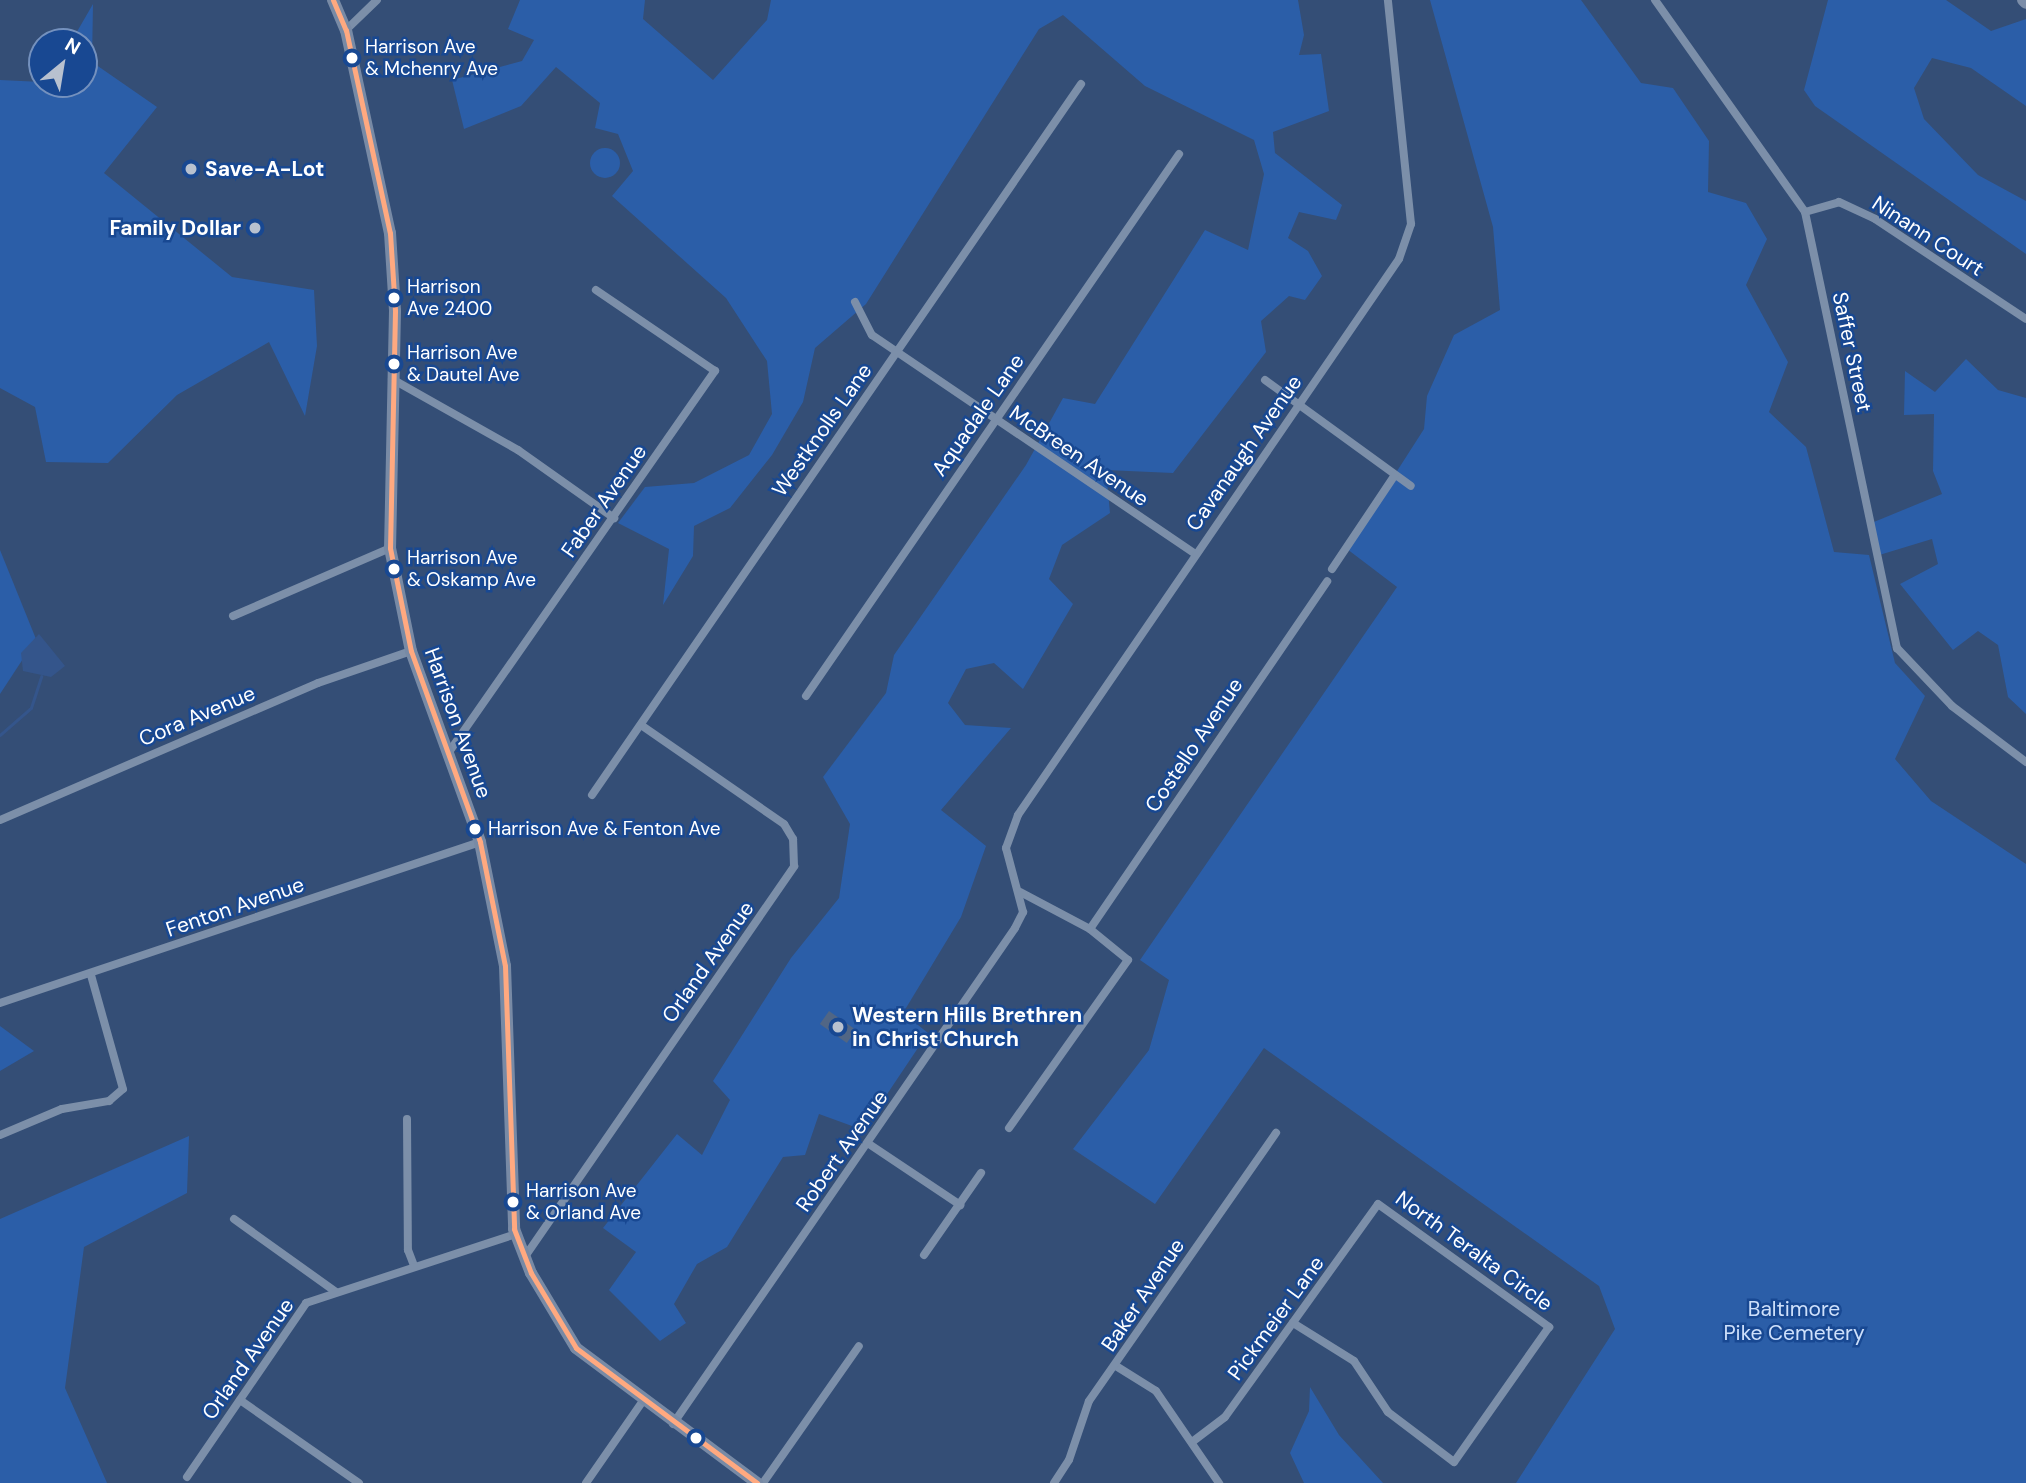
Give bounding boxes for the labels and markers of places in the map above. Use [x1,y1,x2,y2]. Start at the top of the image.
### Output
place label: Harrison Ave & Mchenry Ave [365,36,498,80]
marker: Harrison Ave & Mchenry Ave [345,51,359,65]
place label: Save-A-Lot [205,156,324,182]
marker: Save-A-Lot [183,161,199,177]
place label: Family Dollar [109,215,241,241]
marker: Family Dollar [247,220,263,236]
place label: Harrison Ave 2400 [407,276,492,320]
marker: Harrison Ave 2400 [387,291,401,305]
place label: Harrison Ave & Dautel Ave [407,342,520,386]
marker: Harrison Ave & Dautel Ave [387,357,401,371]
place label: Harrison Ave & Oskamp Ave [407,547,536,591]
marker: Harrison Ave & Oskamp Ave [387,562,401,576]
place label: Harrison Ave & Fenton Ave [488,818,721,840]
marker: Harrison Ave & Fenton Ave [468,822,482,836]
place label: Western Hills Brethren in Christ Church [852,1002,1082,1052]
marker: Western Hills Brethren in Christ Church [830,1019,846,1035]
place label: Harrison Ave & Orland Ave [526,1180,641,1224]
marker: Harrison Ave & Orland Ave [506,1195,520,1209]
unlabelled marker [689,1431,703,1445]

